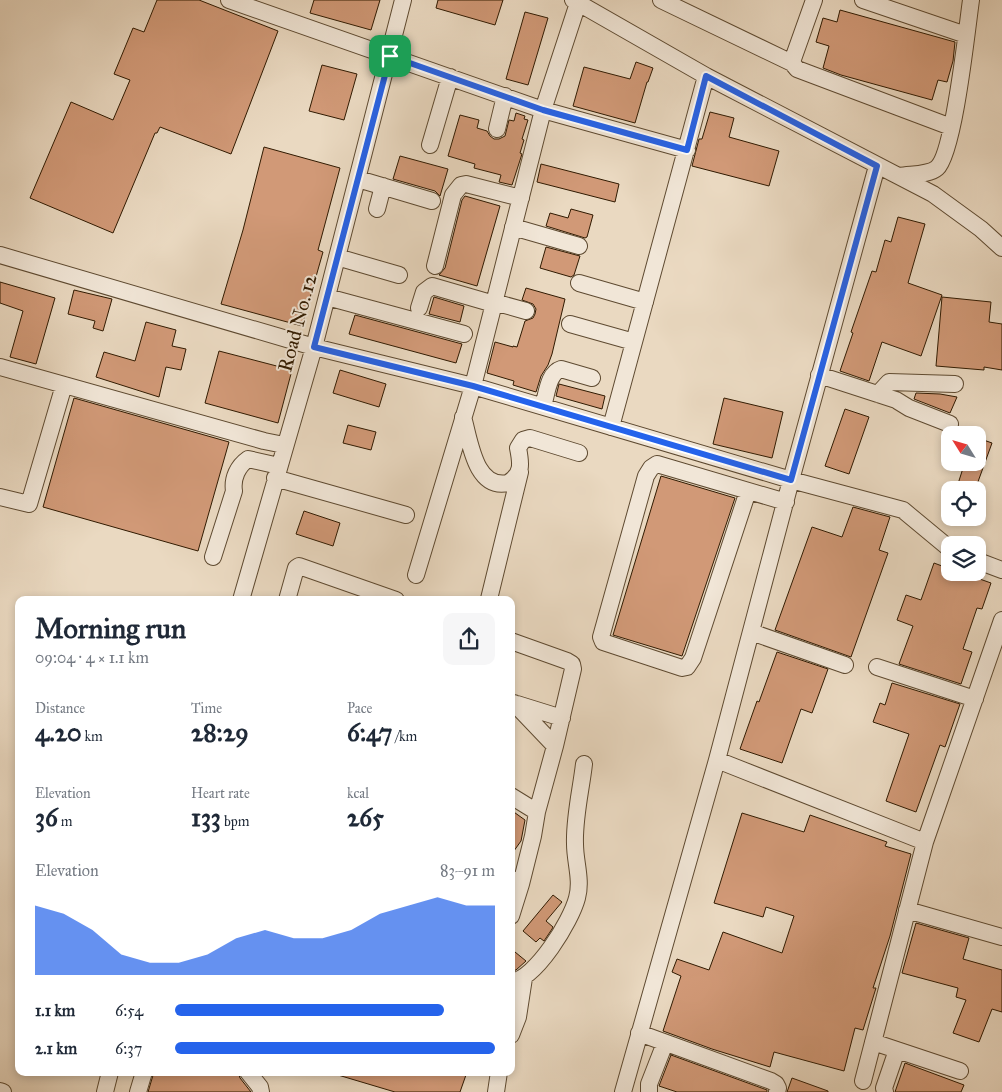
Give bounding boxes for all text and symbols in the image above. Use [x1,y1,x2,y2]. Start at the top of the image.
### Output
pin [369,35,411,77]
icon: arrive [376,42,404,70]
street label: Road No. 12 [272,271,322,374]
north arrow [941,426,986,471]
map controls [941,426,986,581]
button: locate [941,481,986,526]
button: layers [941,536,986,581]
text: Morning run [35,611,186,646]
button: share [443,613,495,665]
text: 09:04 · 4 × 1.1 km [35,648,149,667]
text: Distance [35,700,85,717]
text: Time [191,700,222,717]
text: Pace [347,700,372,717]
text: 4.20 [35,717,82,748]
text: 28:29 [191,717,249,748]
text: 6:47 [347,717,392,748]
text: km [82,728,103,745]
text: /km [392,728,417,745]
text: Elevation [35,785,91,802]
text: Heart rate [191,785,250,802]
text: kcal [347,785,369,802]
text: 36 [35,802,58,833]
text: 133 [191,802,221,833]
text: 265 [347,802,384,833]
text: m [58,813,73,830]
text: bpm [221,813,249,830]
text: Elevation [35,861,99,880]
text: 83–91 m [440,861,495,880]
text: 1.1 km [35,1001,75,1020]
text: 6:54 [115,1001,143,1020]
text: 2.1 km [35,1039,77,1058]
text: 6:37 [115,1039,142,1058]

